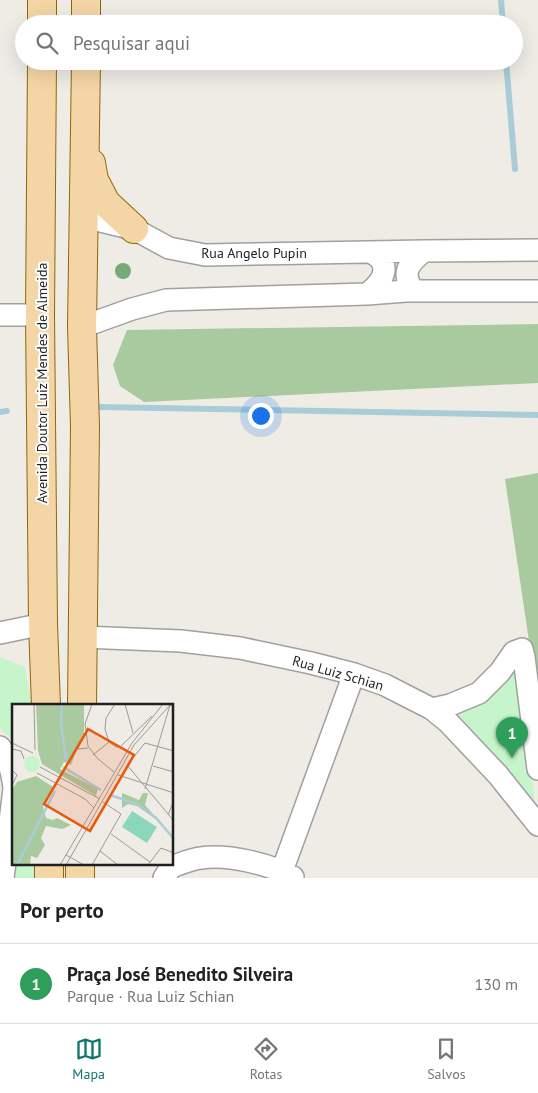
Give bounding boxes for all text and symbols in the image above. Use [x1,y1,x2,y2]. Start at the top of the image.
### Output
search box [15,15,523,70]
icon: search [33,29,61,57]
text: Pesquisar aqui [73,31,190,55]
street label: Rua Angelo Pupin [201,244,307,262]
street label: Avenida Doutor Luiz Mendes de Almeida [33,263,51,503]
your location [248,403,274,429]
street label: Rua Luiz Schian [290,651,386,695]
inset map [12,704,174,866]
pin: 1 [496,717,528,758]
text: Por perto [20,897,104,924]
text: Praça José Benedito Silveira [67,962,293,986]
text: 1 [31,974,41,994]
text: 130 m [475,974,518,994]
text: Parque · Rua Luiz Schian [67,986,234,1006]
tab: Mapa [72,1035,105,1083]
tab: Rotas [250,1035,282,1083]
tab: Salvos [427,1035,466,1083]

